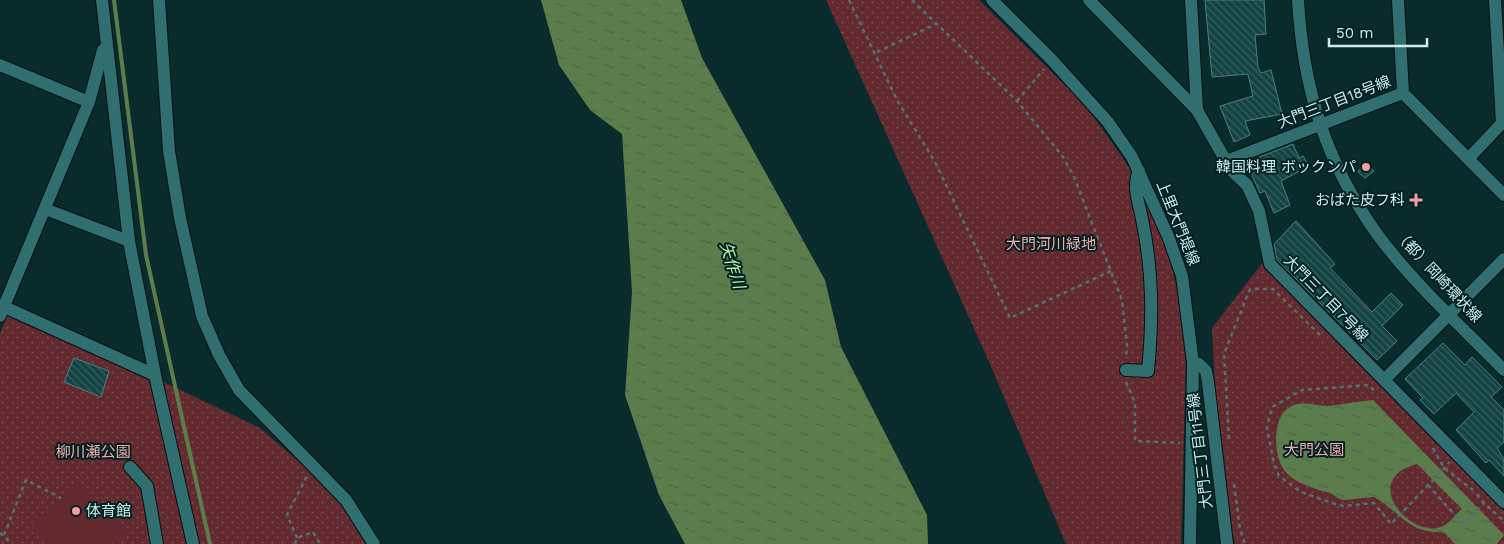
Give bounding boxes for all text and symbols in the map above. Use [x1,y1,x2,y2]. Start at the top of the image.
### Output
scale bar [1329,15,1426,47]
text: 50 m [1336,24,1373,42]
street label: 大門三丁目18号線 [1275,72,1393,132]
place label: 韓国料理 ボックンパ [1216,158,1356,176]
marker: 韓国料理 ボックンパ [1360,161,1372,173]
street label: 上里大門堤線 [1153,178,1203,268]
place label: おばた皮フ科 [1315,191,1405,209]
marker: おばた皮フ科 [1409,193,1423,207]
street label: （都）岡崎環状線 [1390,226,1486,326]
park label: 大門河川緑地 [1006,235,1096,253]
water label: 矢作川 [716,239,750,293]
street label: 大門三丁目7号線 [1280,251,1372,345]
street label: 大門三丁目11号線 [1184,392,1216,510]
park label: 大門公園 [1284,441,1344,459]
park label: 柳川瀬公園 [55,443,131,461]
place label: 体育館 [86,502,131,520]
marker: 体育館 [70,505,82,517]

